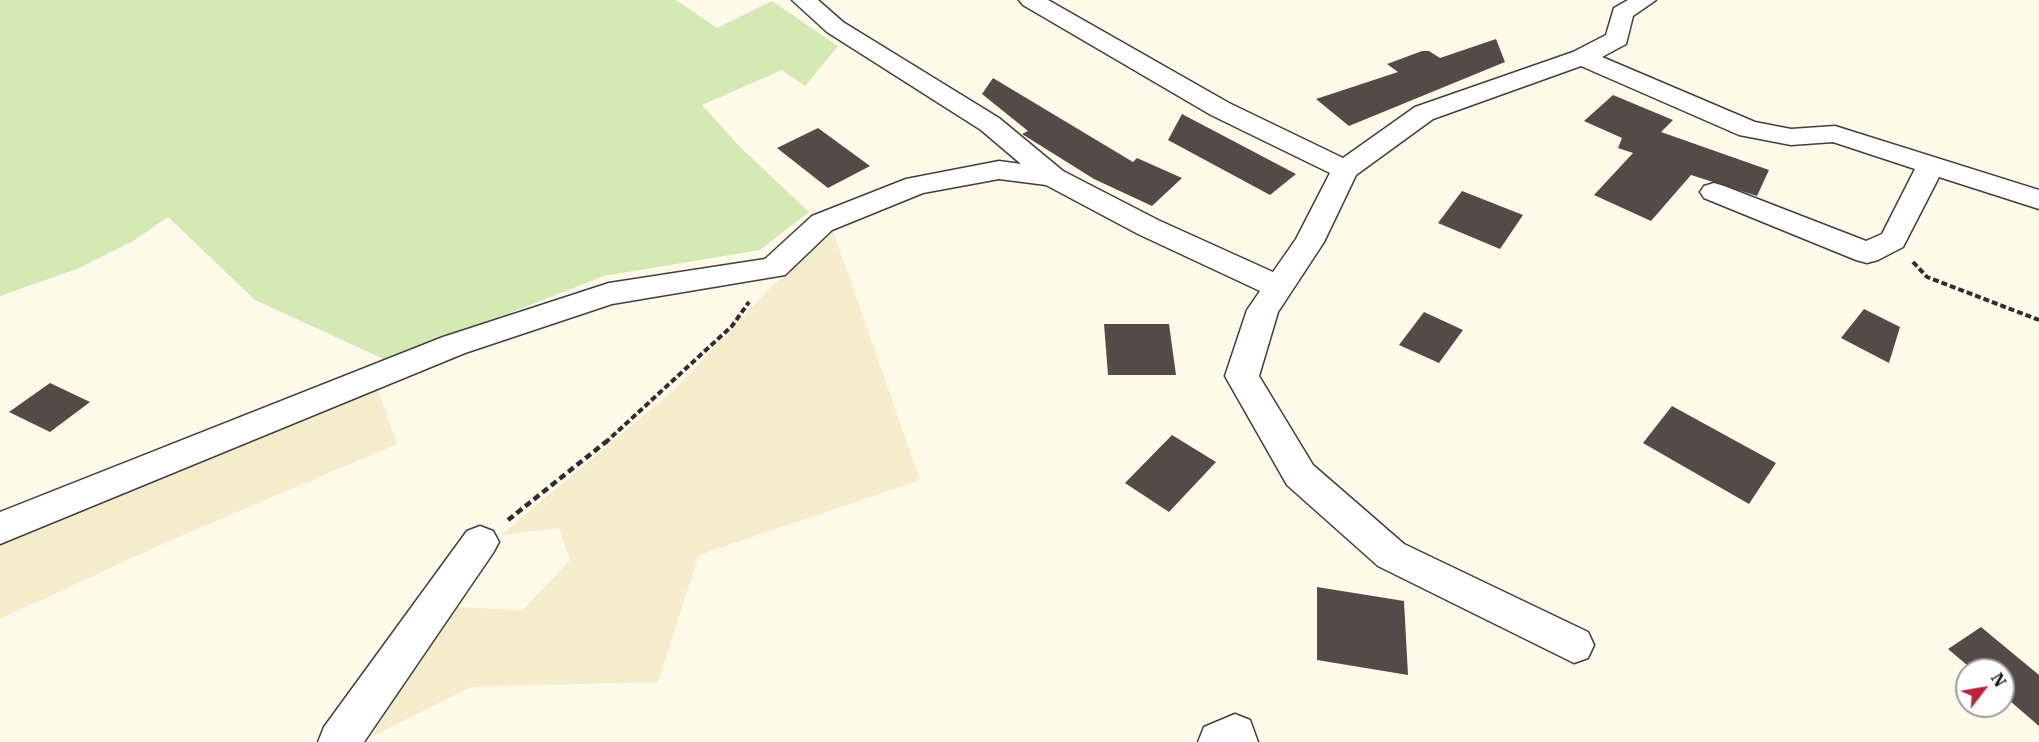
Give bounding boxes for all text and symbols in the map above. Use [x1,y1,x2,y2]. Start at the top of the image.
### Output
north arrow [1955,658,2015,718]
text: N [1987,669,2011,690]

